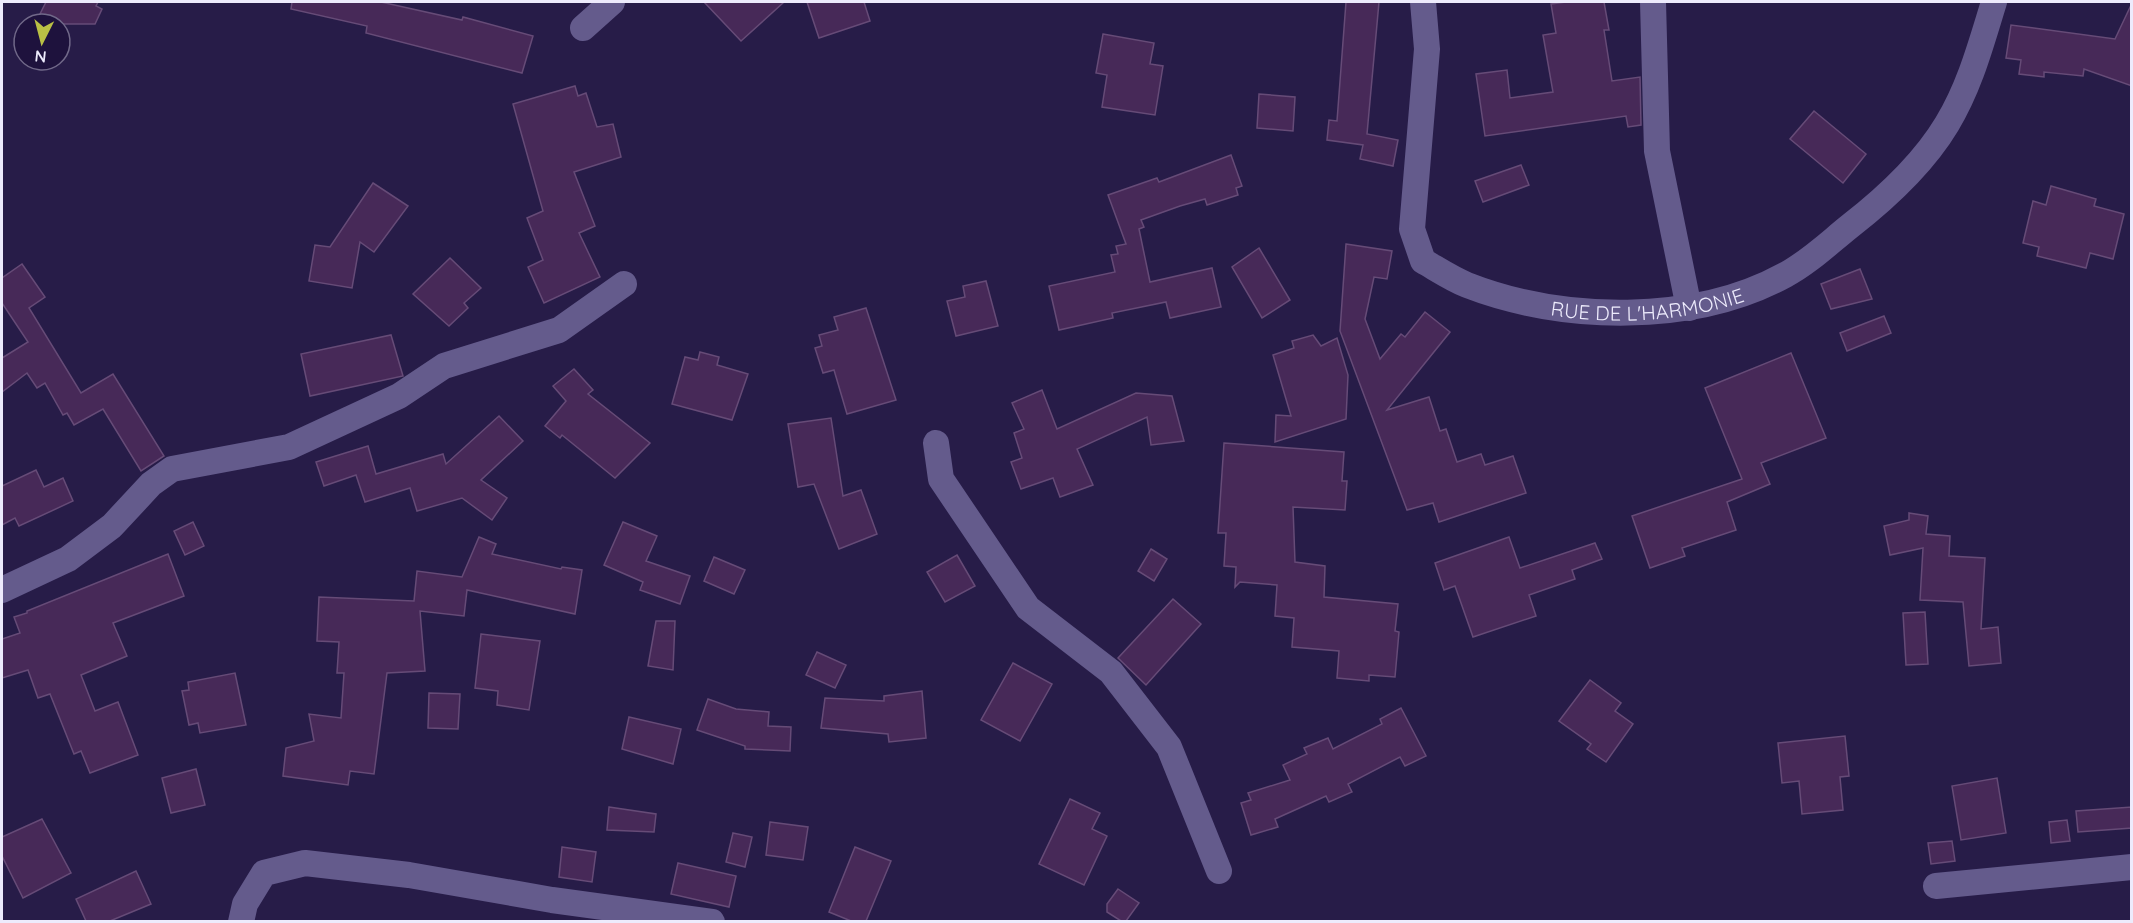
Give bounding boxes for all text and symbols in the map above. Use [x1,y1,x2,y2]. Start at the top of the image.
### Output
north arrow [12,12,72,72]
text: N [34,46,47,67]
street label: RUE DE L'HARMONIE [1550,282,1747,325]

